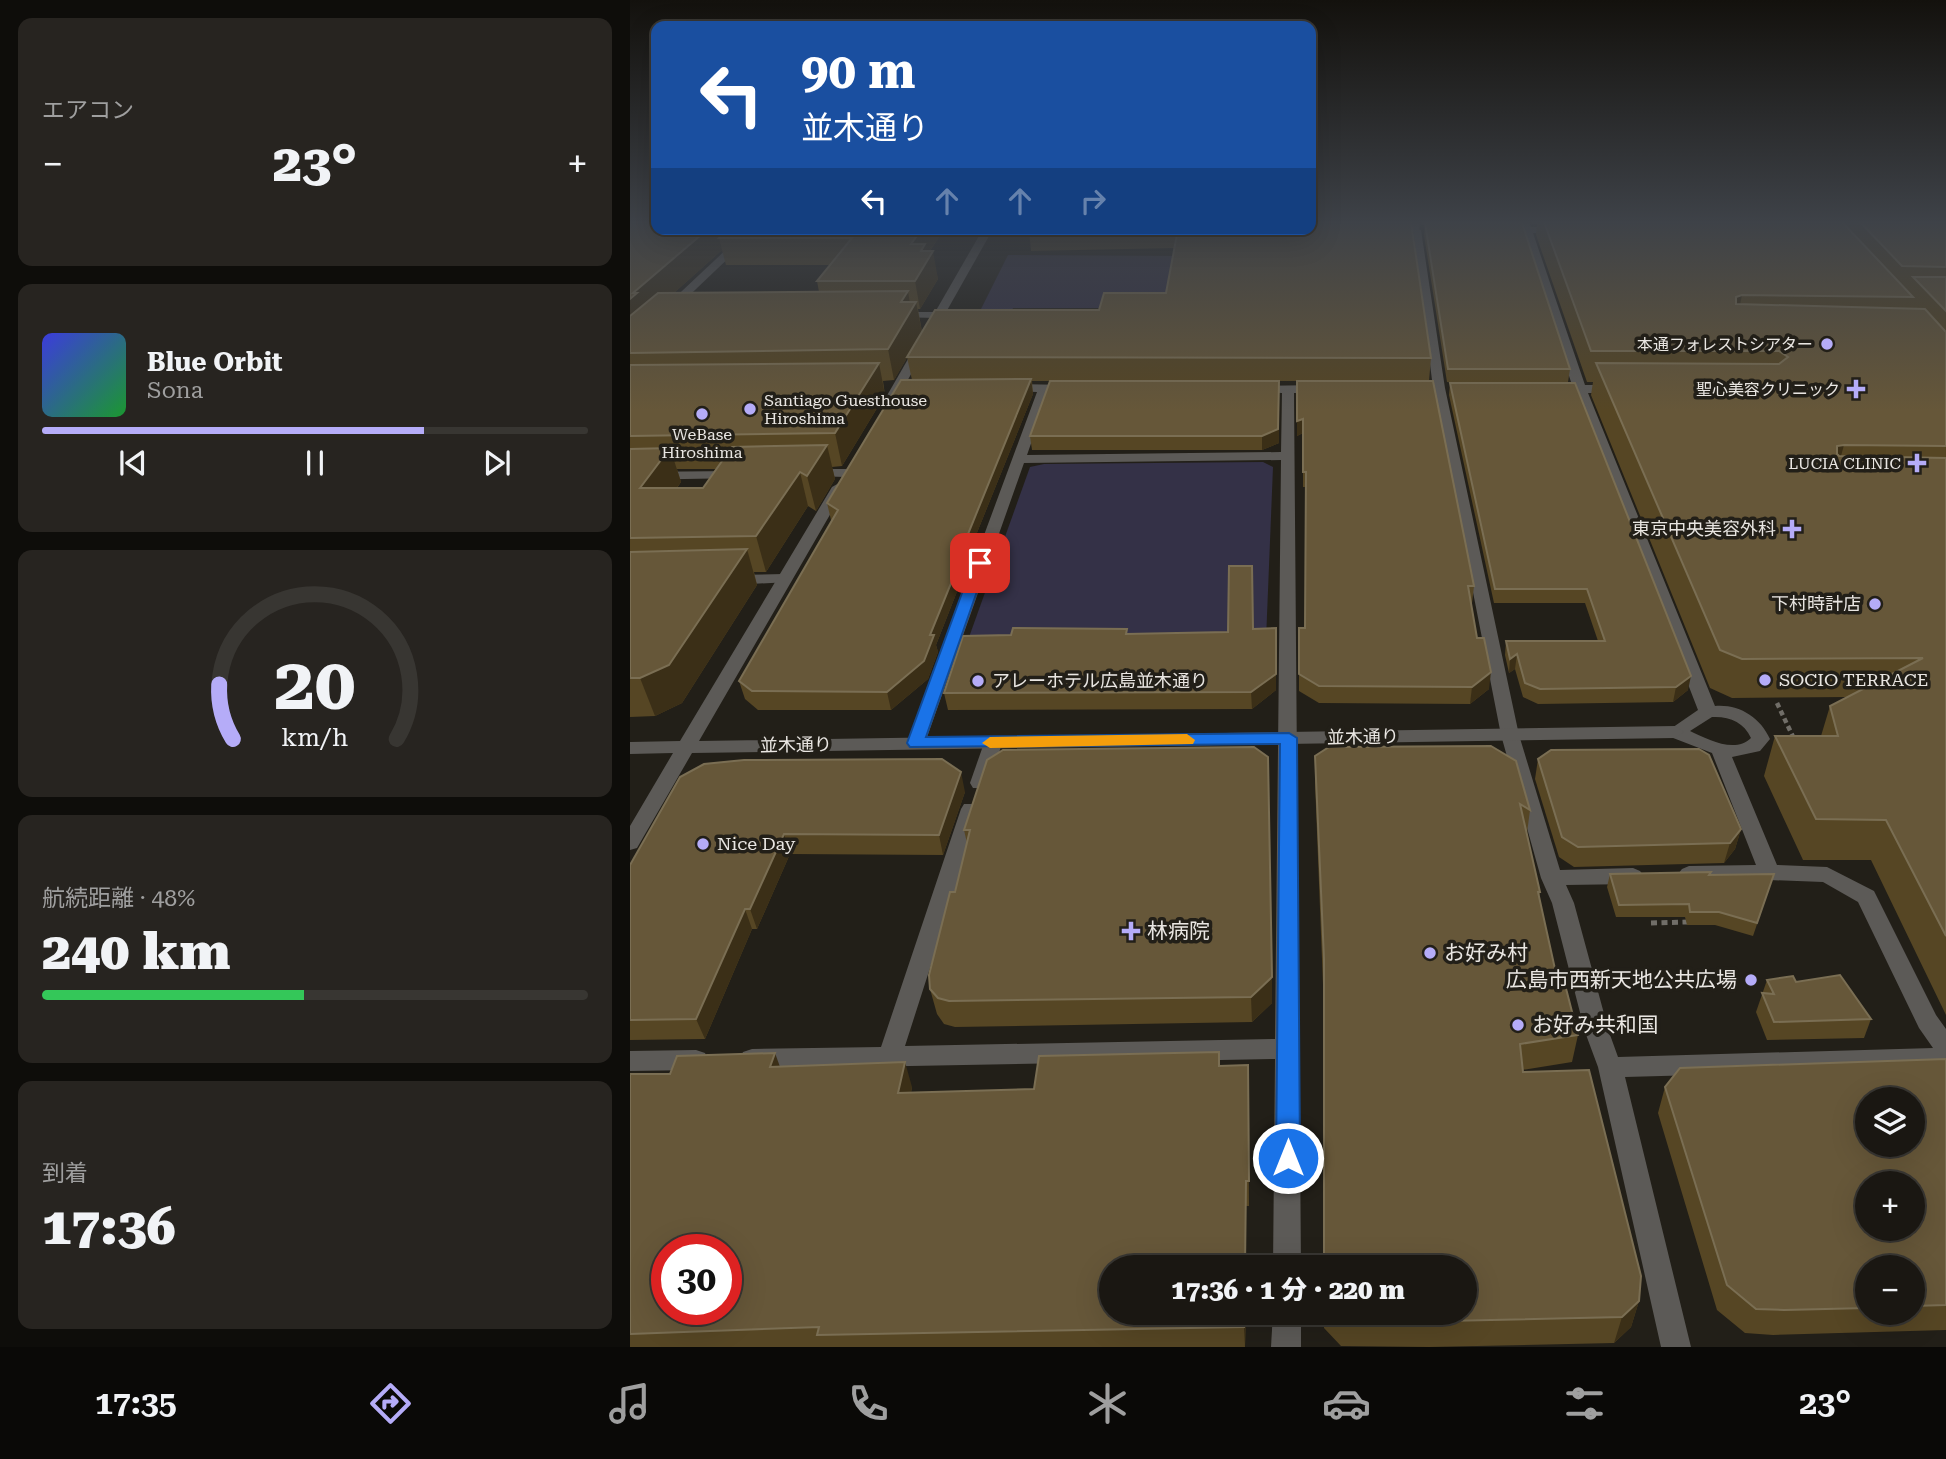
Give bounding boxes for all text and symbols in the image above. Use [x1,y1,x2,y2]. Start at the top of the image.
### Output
text: 90 m [801,43,916,100]
icon: left [686,49,777,140]
text: エアコン [42,97,134,124]
text: 並木通り [801,109,929,147]
text: 23° [273,133,357,194]
text: − [42,142,63,186]
text: + [567,142,588,186]
icon: left [855,182,893,220]
icon: ahead [928,182,966,220]
icon: ahead [1001,182,1039,220]
icon: right [1074,182,1112,220]
place label: 本通フォレストシアター [1637,335,1813,354]
marker: 本通フォレストシアター [1819,336,1835,352]
text: Blue Orbit [147,347,283,377]
text: Sona [147,377,203,404]
marker: 聖心美容クリニック [1846,379,1866,399]
place label: 聖心美容クリニック [1696,380,1840,399]
place label: Santiago Guesthouse Hiroshima [764,391,927,428]
marker: Santiago Guesthouse Hiroshima [742,401,758,417]
marker: WeBase Hiroshima [694,406,710,422]
place label: WeBase Hiroshima [662,425,743,462]
icon: previous [114,444,152,482]
icon: pause [296,444,334,482]
icon: next [478,444,516,482]
marker: LUCIA CLINIC [1907,453,1927,473]
place label: LUCIA CLINIC [1788,454,1901,473]
place label: 東京中央美容外科 [1632,518,1776,539]
marker: 東京中央美容外科 [1782,519,1802,539]
pin [950,533,1010,593]
icon: arrive [961,544,999,582]
place label: 下村時計店 [1771,593,1861,614]
marker: 下村時計店 [1867,596,1883,612]
text: 20 [274,643,356,728]
place label: SOCIO TERRACE [1779,669,1928,690]
place label: アレーホテル広島並木通り [992,670,1208,691]
marker: SOCIO TERRACE [1757,672,1773,688]
marker: アレーホテル広島並木通り [970,673,986,689]
text: km/h [282,723,348,752]
street label: 並木通り [1327,725,1399,748]
street label: 並木通り [760,733,832,756]
place label: Nice Day [717,833,796,854]
marker: Nice Day [695,836,711,852]
text: 航続距離 · 48% [42,885,195,912]
place label: 林病院 [1147,919,1210,943]
text: 240 km [42,921,230,982]
marker: 林病院 [1121,921,1141,941]
place label: お好み村 [1444,941,1528,965]
marker: お好み村 [1422,945,1438,961]
place label: 広島市西新天地公共広場 [1506,968,1737,992]
marker: 広島市西新天地公共広場 [1743,972,1759,988]
place label: お好み共和国 [1532,1013,1658,1037]
marker: お好み共和国 [1510,1017,1526,1033]
map controls [1855,1087,1925,1325]
button: layers [1855,1087,1925,1157]
position arrow [1251,1121,1325,1195]
text: 到着 [42,1160,88,1187]
button: + [1855,1171,1925,1241]
text: 17:36 [42,1196,176,1257]
speed limit sign: 30 [651,1234,742,1325]
button: − [1855,1255,1925,1325]
text: 17:36 · 1 分 · 220 m [1171,1275,1405,1305]
icon: directions [366,1379,415,1428]
icon: music [605,1379,654,1428]
icon: phone [844,1379,893,1428]
icon: climate [1083,1379,1132,1428]
icon: car [1322,1379,1371,1428]
icon: filters [1560,1379,1609,1428]
text: 17:35 [95,1384,177,1422]
text: 23° [1799,1384,1851,1422]

